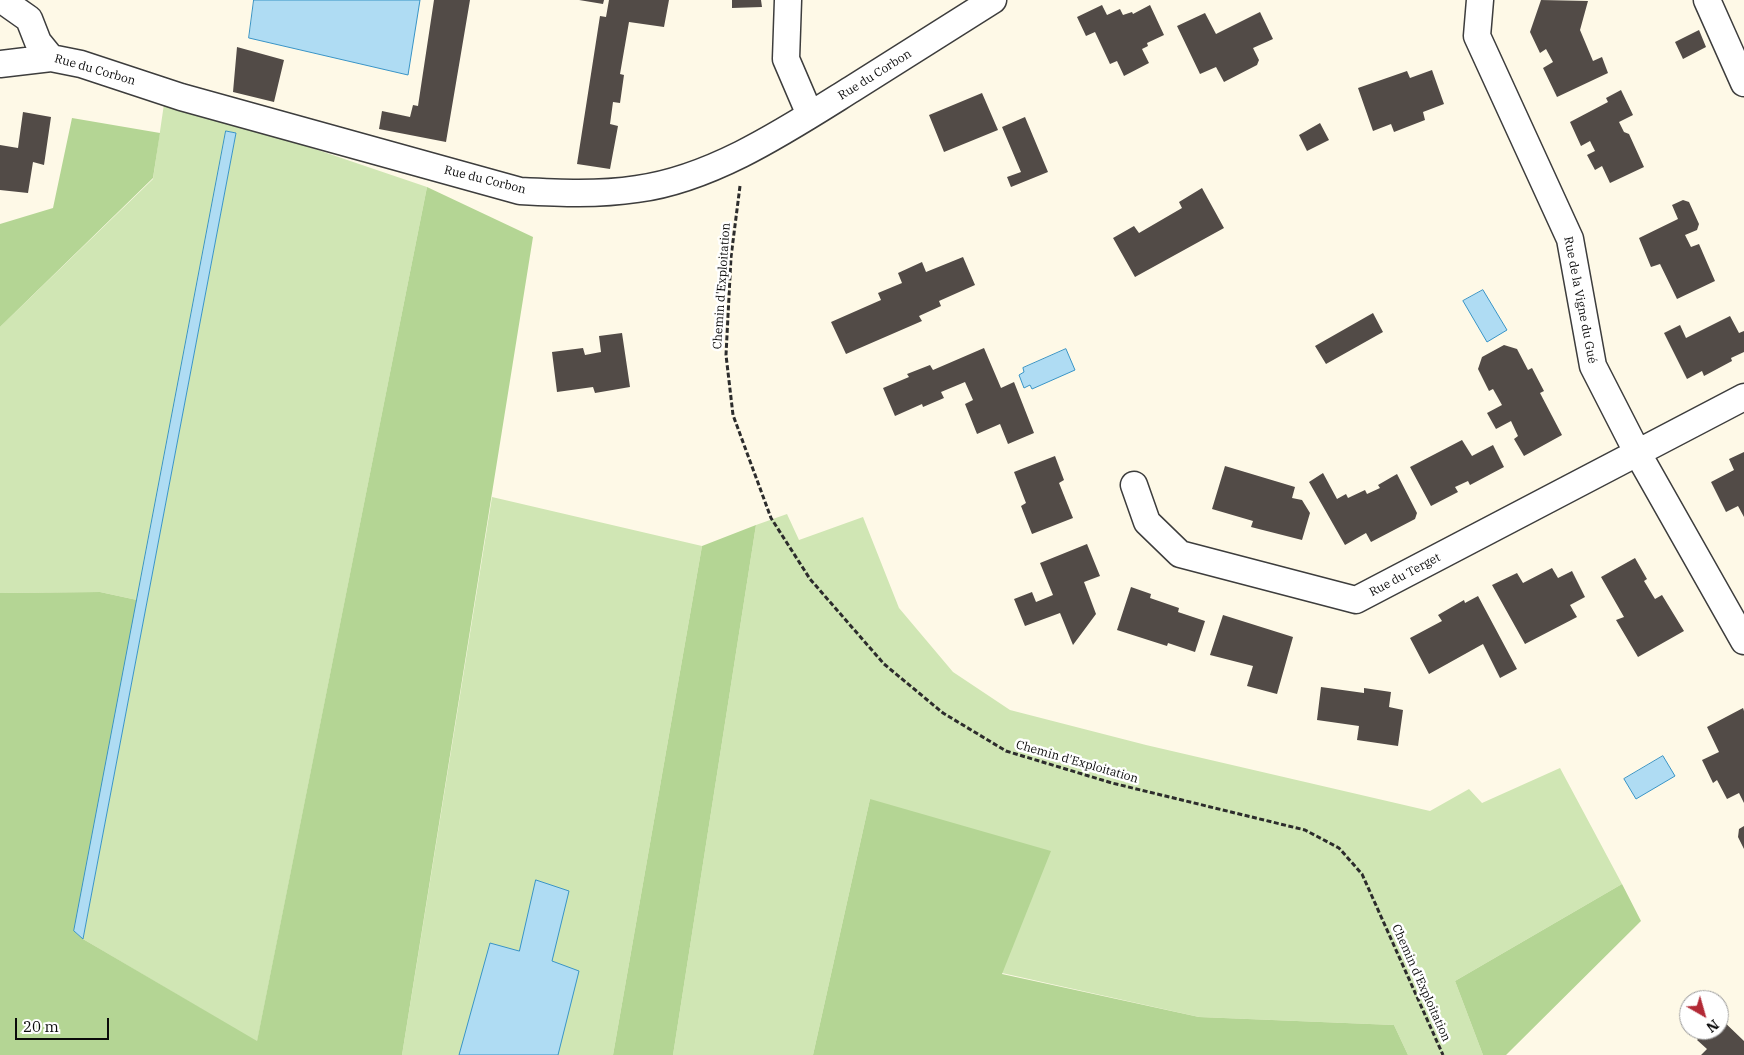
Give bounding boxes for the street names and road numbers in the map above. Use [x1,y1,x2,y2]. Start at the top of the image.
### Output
street label: Rue du Corbon [836,47,914,103]
street label: Rue du Corbon [53,52,137,88]
street label: Rue du Corbon [443,163,527,197]
street label: Chemin d'Exploitation [710,222,734,350]
street label: Rue de la Vigne du Gué [1561,235,1599,365]
street label: Rue du Terget [1367,550,1443,600]
street label: Chemin d'Exploitation [1014,738,1140,786]
street label: Chemin d'Exploitation [1389,922,1453,1044]

